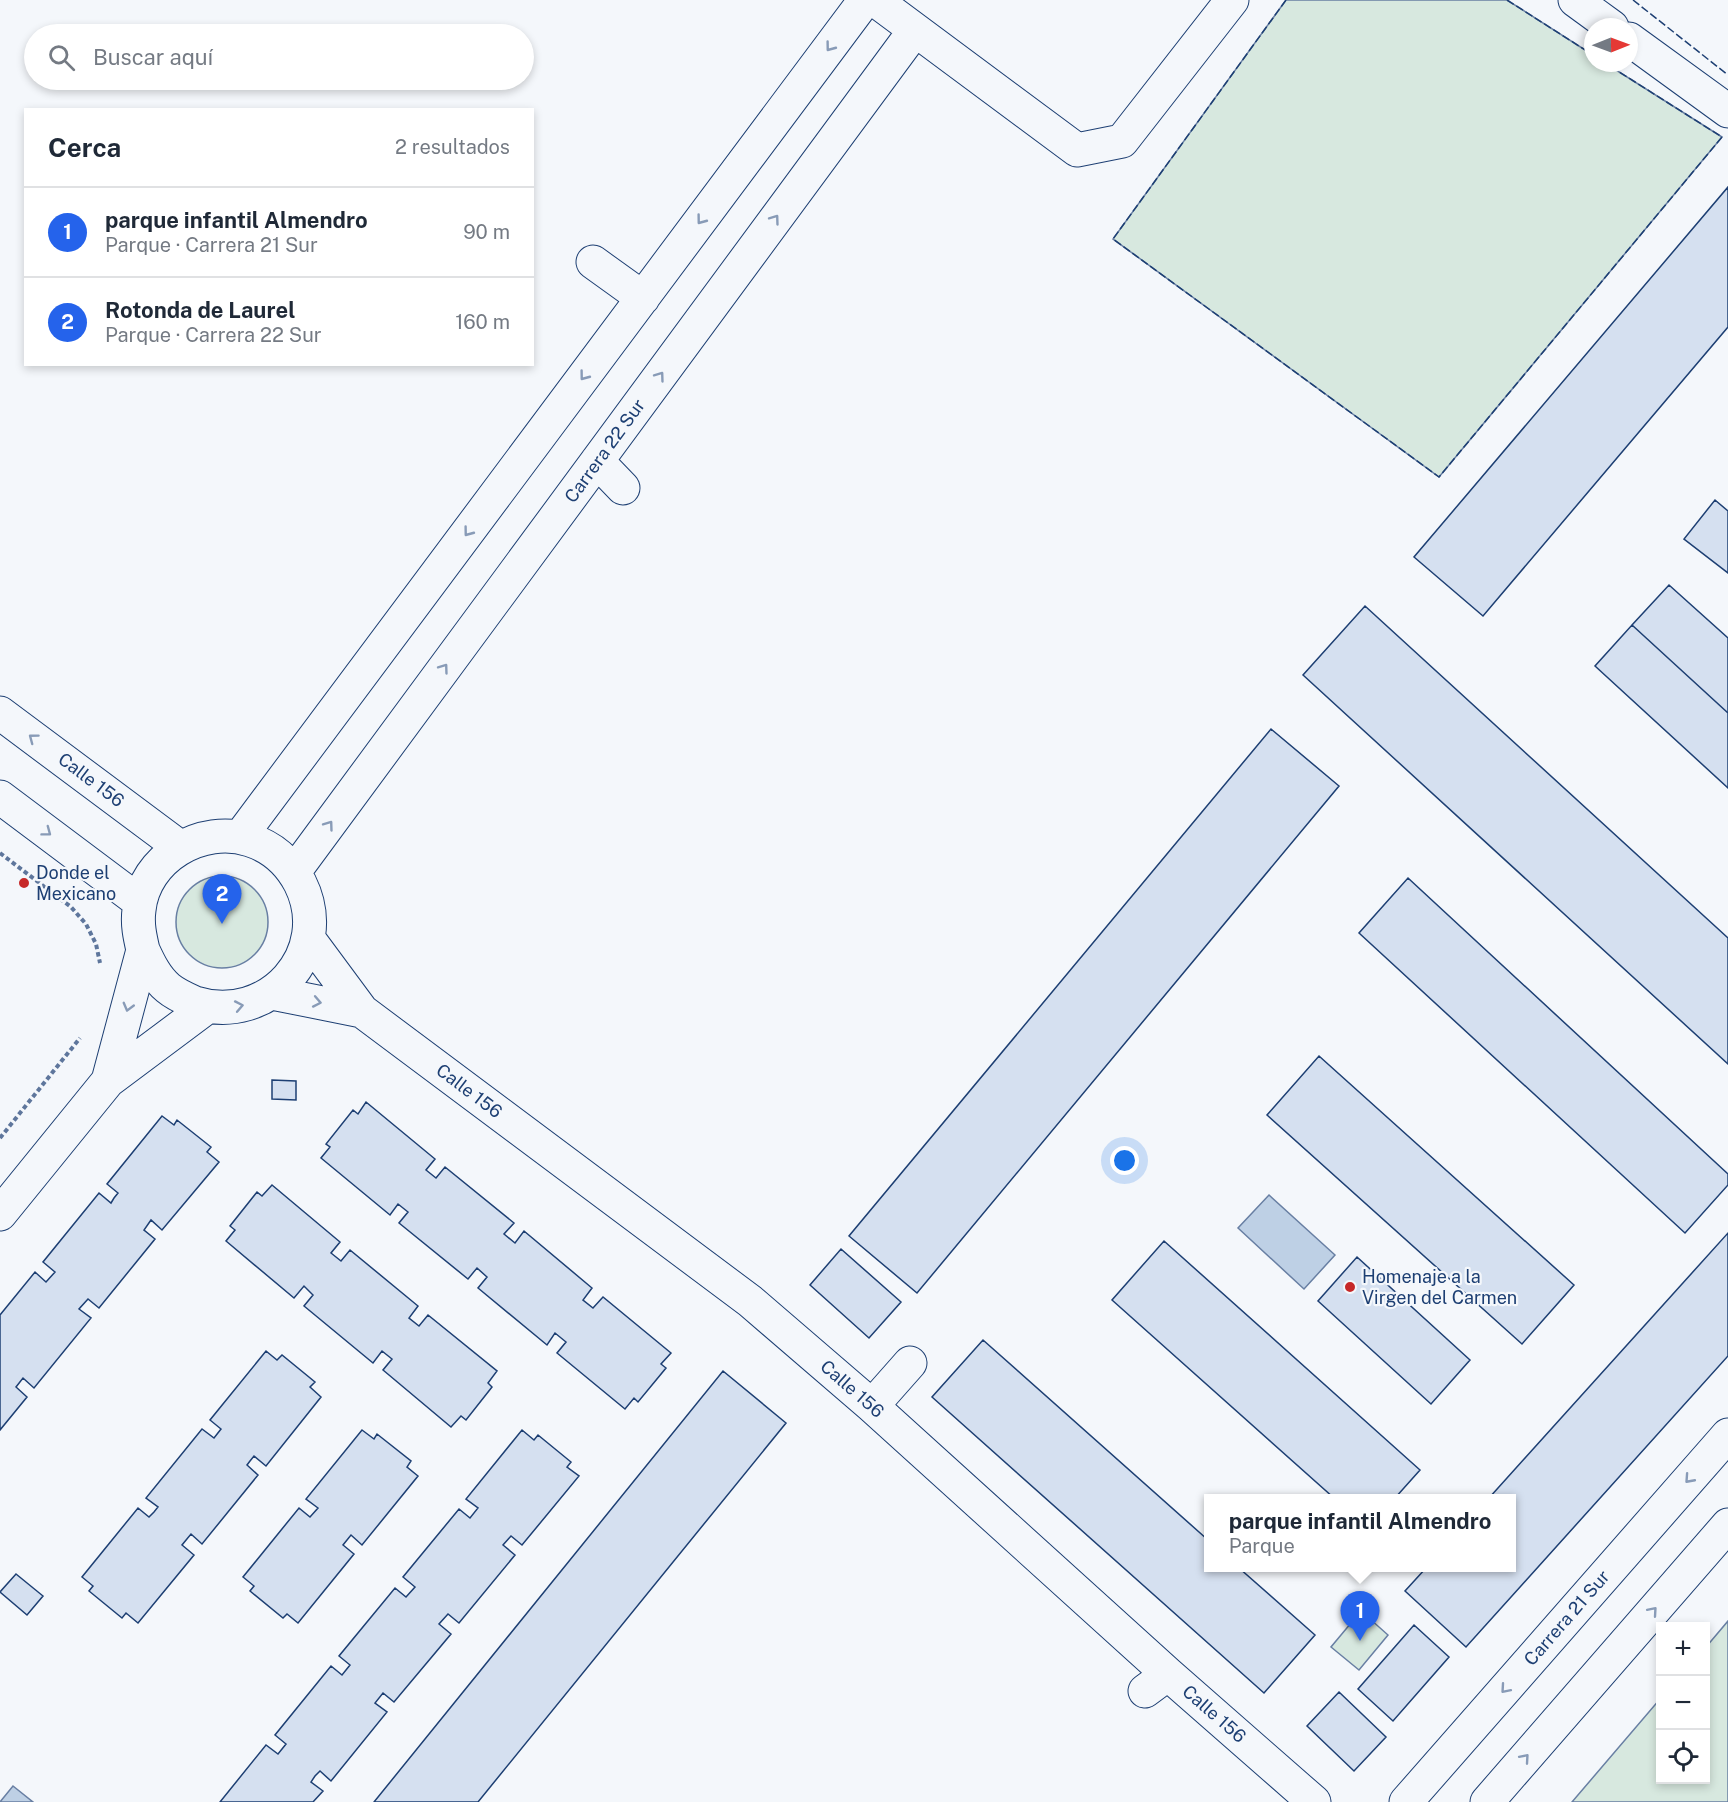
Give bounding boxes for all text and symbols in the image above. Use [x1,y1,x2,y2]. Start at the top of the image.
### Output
north arrow [1584,18,1638,72]
search box [24,24,534,90]
one-way arrow [827,40,838,51]
icon: search [45,41,78,74]
text: Buscar aquí [93,44,213,70]
text: Cerca [48,132,121,163]
text: 2 resultados [395,135,510,159]
text: parque infantil Almendro [105,207,368,233]
one-way arrow [697,213,708,224]
one-way arrow [768,215,779,226]
text: 1 [63,220,72,244]
text: 90 m [463,220,510,244]
text: Parque · Carrera 21 Sur [105,233,318,257]
text: Rotonda de Laurel [105,297,295,323]
text: 2 [61,310,74,334]
text: 160 m [455,310,510,334]
text: Parque · Carrera 22 Sur [105,323,322,347]
one-way arrow [581,370,592,381]
one-way arrow [653,372,664,383]
street label: Carrera 22 Sur [560,395,649,507]
one-way arrow [464,526,475,537]
one-way arrow [437,664,448,675]
one-way arrow [29,734,40,745]
street label: Calle 156 [54,748,128,811]
one-way arrow [322,821,333,832]
one-way arrow [40,825,51,836]
place label: Donde el Mexicano [36,862,116,904]
pin: 2 [202,874,242,924]
marker: Donde el Mexicano [17,876,31,890]
one-way arrow [312,995,322,1008]
one-way arrow [234,1000,244,1013]
one-way arrow [123,1001,135,1012]
street label: Calle 156 [432,1059,506,1122]
your location [1110,1146,1139,1175]
place label: Homenaje a la Virgen del Carmen [1362,1266,1517,1308]
marker: Homenaje a la Virgen del Carmen [1343,1280,1357,1294]
street label: Calle 156 [816,1355,888,1422]
one-way arrow [1685,1472,1696,1483]
popup [1204,1494,1516,1572]
text: parque infantil Almendro [1229,1508,1491,1534]
text: Parque [1229,1534,1295,1558]
street label: Carrera 21 Sur [1520,1566,1614,1670]
pin: 1 [1340,1592,1380,1641]
one-way arrow [1646,1607,1657,1618]
map controls [1656,1622,1710,1784]
button: + [1656,1622,1710,1676]
button: − [1656,1676,1710,1730]
street label: Calle 156 [1178,1680,1250,1747]
one-way arrow [1501,1682,1512,1693]
button: locate [1656,1730,1710,1784]
one-way arrow [1518,1754,1529,1765]

